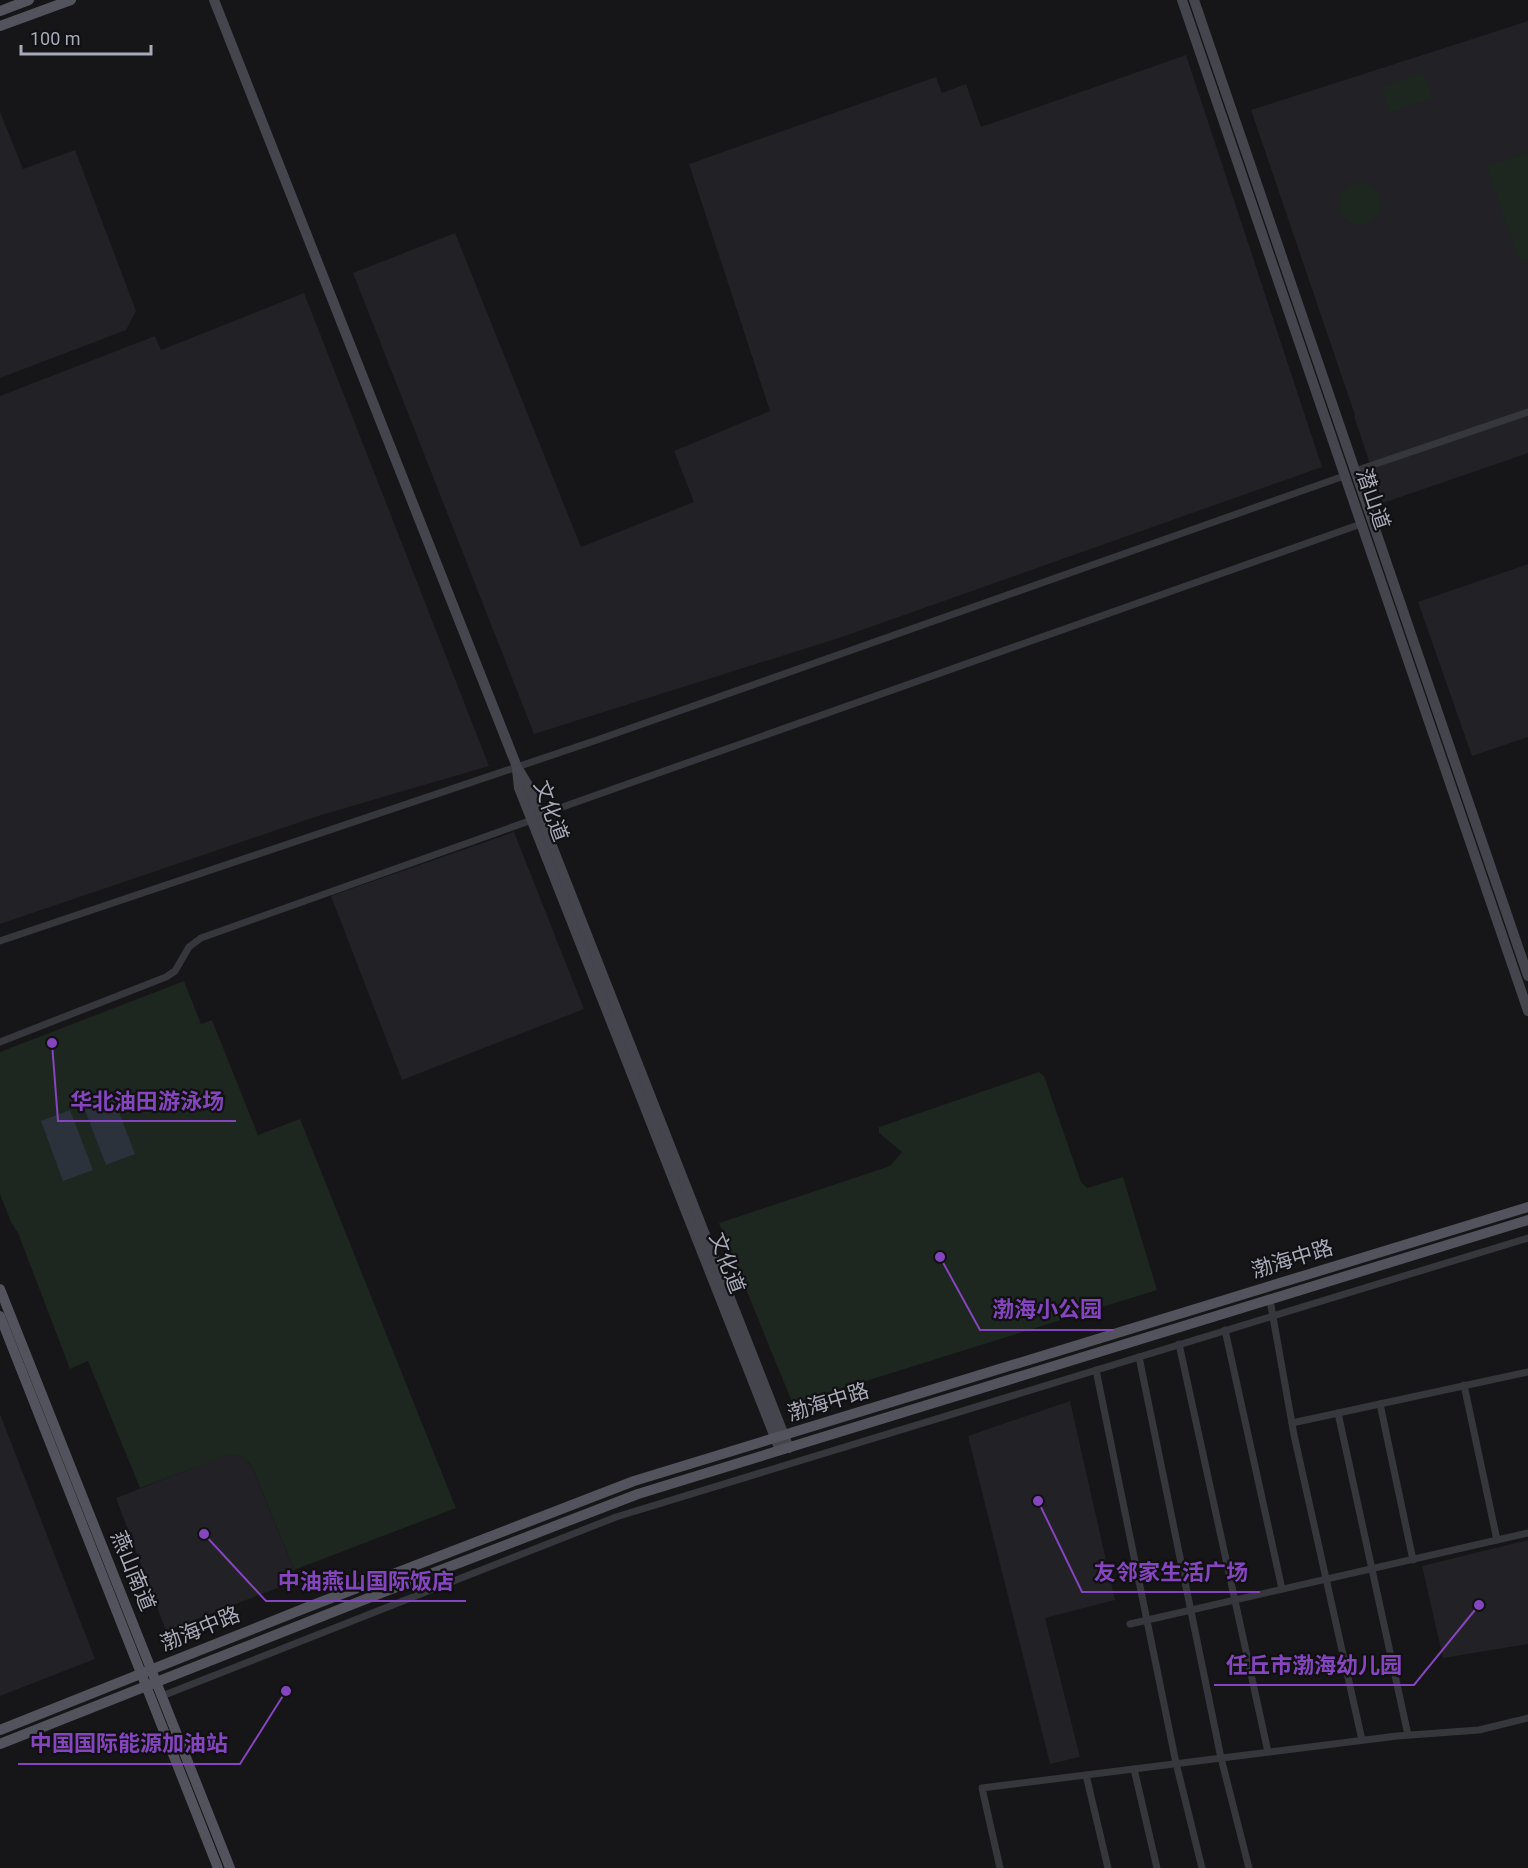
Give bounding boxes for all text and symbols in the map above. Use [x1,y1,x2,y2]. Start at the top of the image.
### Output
scale bar [21,18,152,56]
text: 100 m [30,28,81,49]
street label: 潜山道 [1351,465,1395,533]
street label: 文化道 [529,777,573,845]
callout: 华北油田游泳场 [58,1081,236,1121]
text: 华北油田游泳场 [70,1089,224,1114]
street label: 文化道 [705,1229,749,1297]
street label: 渤海中路 [1248,1235,1336,1283]
callout: 渤海小公园 [980,1290,1114,1330]
text: 渤海小公园 [992,1297,1102,1322]
street label: 渤海中路 [784,1378,872,1426]
street label: 燕山南道 [106,1528,160,1614]
callout: 友邻家生活广场 [1082,1552,1260,1592]
text: 友邻家生活广场 [1094,1560,1248,1585]
callout: 中油燕山国际饭店 [266,1561,466,1601]
text: 中油燕山国际饭店 [278,1569,454,1594]
street label: 渤海中路 [157,1602,243,1656]
callout: 任丘市渤海幼儿园 [1214,1645,1414,1685]
text: 任丘市渤海幼儿园 [1226,1653,1402,1678]
callout: 中国国际能源加油站 [18,1724,240,1764]
text: 中国国际能源加油站 [30,1731,228,1756]

